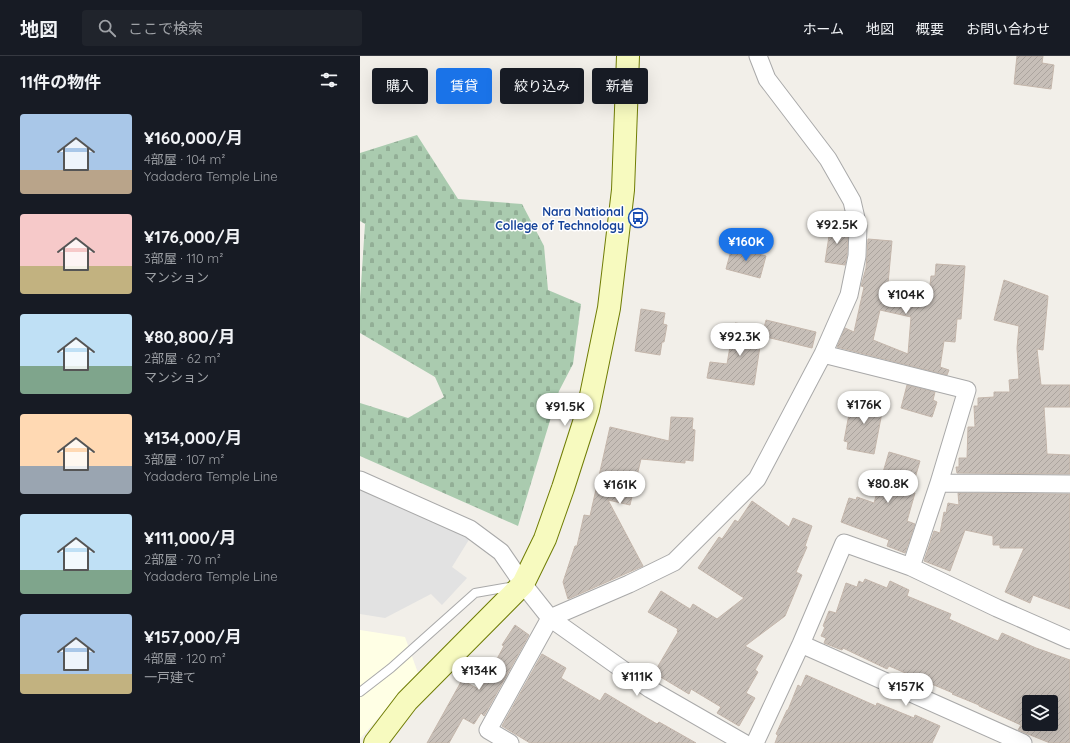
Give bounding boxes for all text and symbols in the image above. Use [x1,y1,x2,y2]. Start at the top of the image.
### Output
search box [82,10,362,46]
text: 地図 [20,17,58,41]
icon: search [96,17,118,39]
text: ここで検索 [128,19,203,38]
text: ホーム [802,20,844,38]
text: 地図 [866,20,894,38]
text: 概要 [916,20,944,38]
text: お問い合わせ [966,20,1050,38]
chip: 購入 [372,68,428,104]
chip: 賃貸 [436,68,492,104]
chip: 絞り込み [500,68,584,104]
chip: 新着 [592,68,648,104]
icon: filters [318,69,340,91]
text: 11件の物件 [20,71,101,92]
text: ¥160,000/月 [144,127,243,148]
icon: home [52,130,100,178]
text: 4部屋 · 104 m² [144,151,225,167]
text: Yadadera Temple Line [144,168,278,184]
place label: Nara National College of Technology [495,204,624,233]
bus stop icon: Nara National College of Technology [627,207,649,229]
pin: ¥92.5K [804,211,870,245]
text: ¥92.5K [816,216,858,232]
text: ¥176,000/月 [144,226,242,247]
pin: ¥160K [718,228,774,262]
icon: home [52,230,100,278]
text: ¥160K [728,233,764,249]
text: 3部屋 · 110 m² [144,250,223,266]
text: マンション [144,269,209,285]
pin: ¥104K [878,281,934,315]
text: ¥104K [888,286,924,302]
pin: ¥92.3K [707,323,773,357]
text: ¥80,800/月 [144,326,235,347]
text: ¥92.3K [719,328,761,344]
icon: home [52,330,100,378]
text: 2部屋 · 62 m² [144,350,221,366]
text: マンション [144,369,209,385]
pin: ¥176K [836,391,892,425]
pin: ¥91.5K [532,393,598,427]
text: ¥176K [846,396,882,412]
text: ¥91.5K [545,398,585,414]
text: ¥134,000/月 [144,427,243,448]
icon: home [52,430,100,478]
text: 3部屋 · 107 m² [144,451,224,467]
text: Yadadera Temple Line [144,468,278,484]
pin: ¥80.8K [855,470,921,504]
pin: ¥161K [592,471,648,505]
text: ¥80.8K [867,475,909,491]
text: ¥161K [603,476,637,492]
text: ¥111,000/月 [144,527,237,548]
icon: home [52,530,100,578]
text: 2部屋 · 70 m² [144,551,221,567]
text: Yadadera Temple Line [144,568,278,584]
text: ¥157,000/月 [144,626,242,647]
icon: home [52,630,100,678]
text: 4部屋 · 120 m² [144,650,226,666]
pin: ¥134K [451,657,507,691]
text: ¥134K [461,662,497,678]
pin: ¥111K [609,663,665,697]
text: ¥111K [621,668,653,684]
text: 一戸建て [144,669,196,685]
pin: ¥157K [878,673,934,707]
text: ¥157K [888,678,924,694]
map controls [1022,695,1058,731]
button: layers [1022,695,1058,731]

